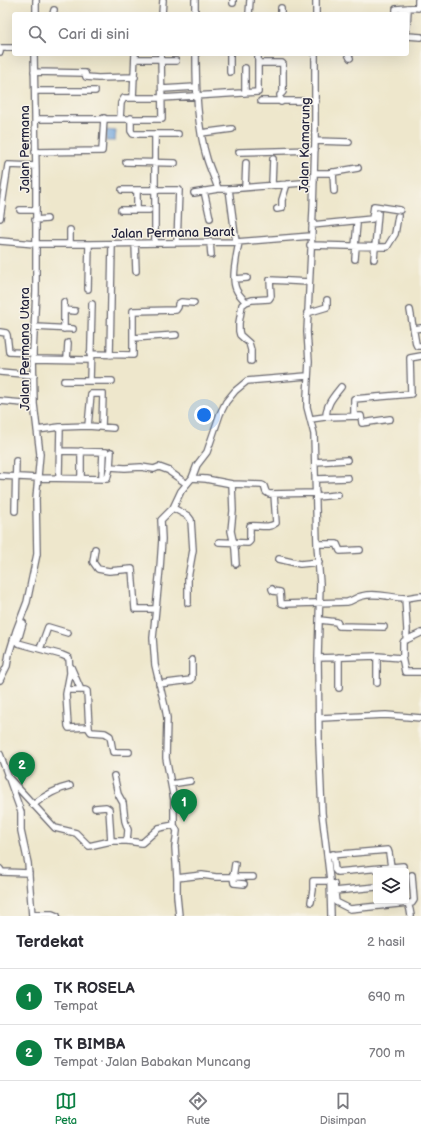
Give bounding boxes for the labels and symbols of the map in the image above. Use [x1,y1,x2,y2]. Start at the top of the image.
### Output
street label: Jalan Kamarung [296,97,314,193]
street label: Jalan Permana [17,105,33,193]
street label: Jalan Permana Barat [111,224,235,242]
street label: Jalan Permana Utara [17,287,33,411]
your location [194,405,214,425]
pin: 2 [9,752,35,785]
pin: 1 [171,789,197,822]

